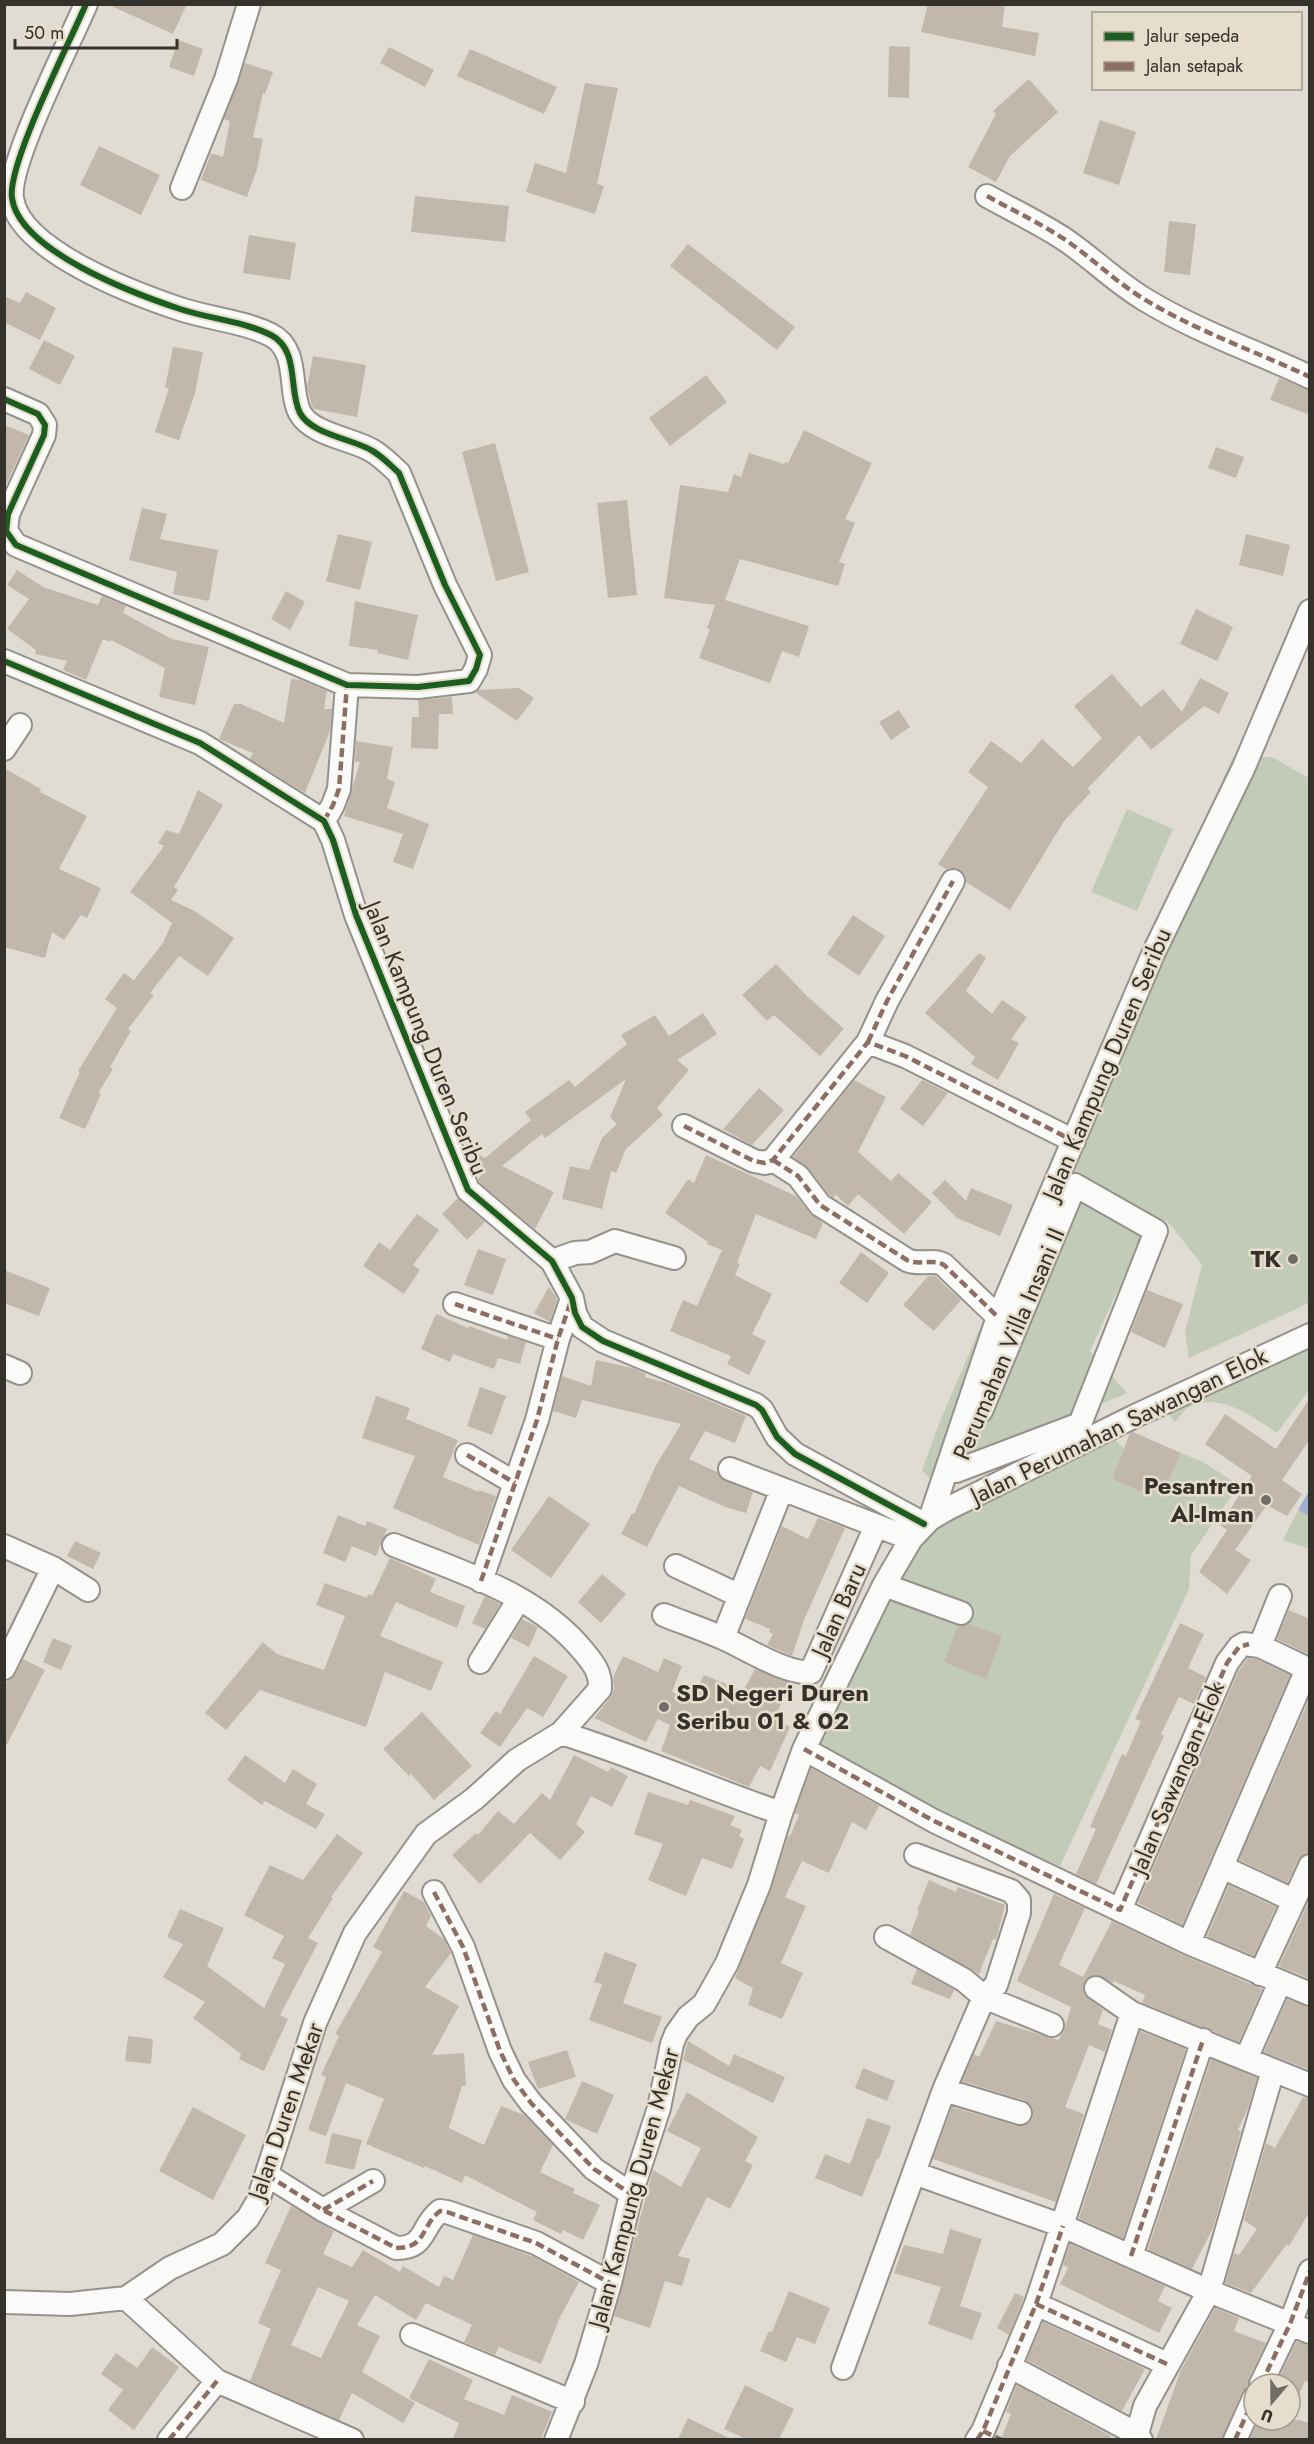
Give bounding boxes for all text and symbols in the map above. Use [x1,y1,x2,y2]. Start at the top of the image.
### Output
scale bar [15,12,177,50]
legend [1092,12,1302,90]
text: 50 m [24,20,64,46]
text: Jalur sepeda [1144,23,1239,49]
text: Jalan setapak [1144,53,1243,79]
street label: Jalan Kampung Duren Seribu [354,893,498,1180]
street label: Jalan Kampung Duren Seribu [1032,922,1180,1208]
street label: Perumahan Villa Insani II [944,1222,1073,1465]
place label: TK [1251,1241,1281,1276]
marker: TK [1286,1252,1300,1266]
street label: Jalan Perumahan Sawangan Elok [962,1338,1274,1514]
place label: Pesantren Al-Iman [1144,1468,1254,1531]
marker: Pesantren Al-Iman [1259,1493,1273,1507]
street label: Jalan Baru [801,1557,875,1665]
place label: SD Negeri Duren Seribu 01 & 02 [676,1675,869,1738]
street label: Jalan Sawangan Elok [1119,1675,1233,1883]
marker: SD Negeri Duren Seribu 01 & 02 [657,1700,671,1714]
street label: Jalan Duren Mekar [238,2017,332,2207]
street label: Jalan Kampung Duren Mekar [578,2043,688,2335]
north arrow [1242,2372,1302,2432]
text: U [1258,2403,1276,2428]

